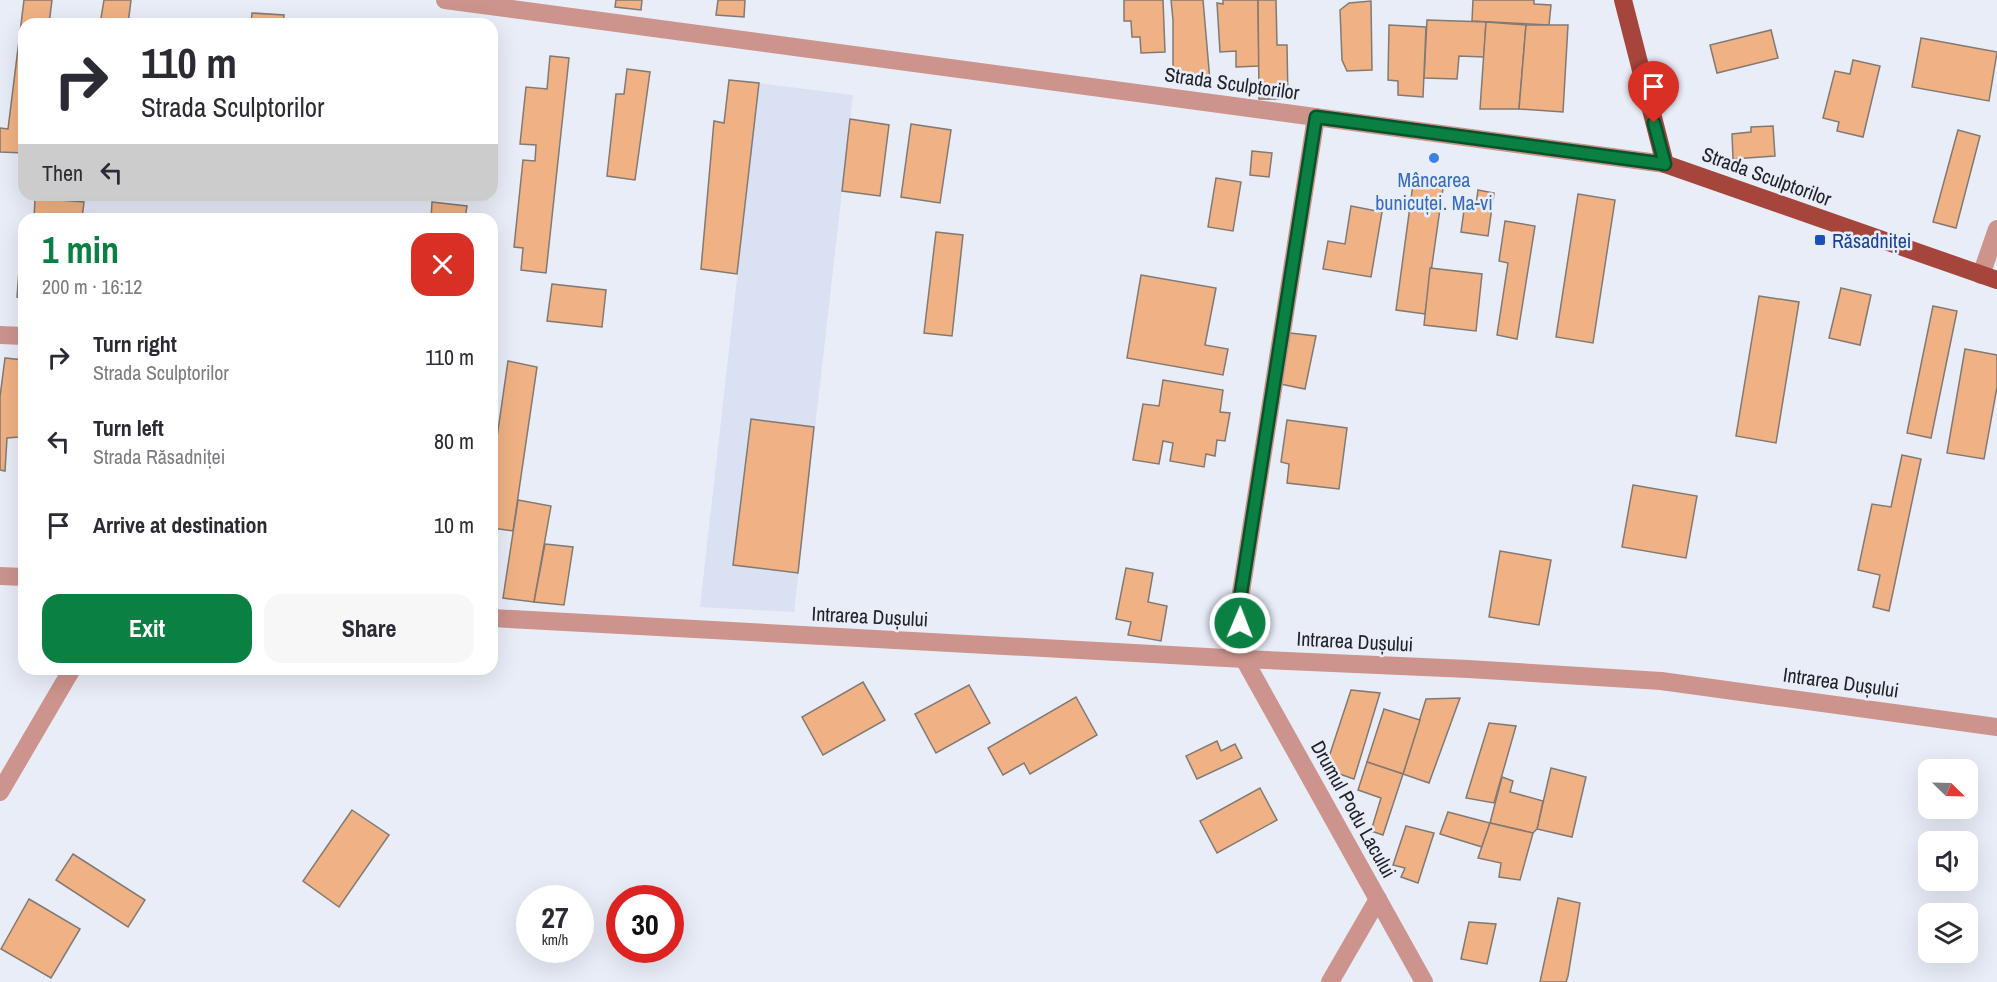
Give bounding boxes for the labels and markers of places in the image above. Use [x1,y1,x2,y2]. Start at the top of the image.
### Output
pin [1628,61,1679,123]
marker: Mâncarea bunicuței. Ma-vi [1427,151,1441,165]
place label: Mâncarea bunicuței. Ma-vi [1375,166,1493,216]
place label: Răsadniței [1832,227,1911,254]
marker: Răsadniței [1813,233,1827,247]

